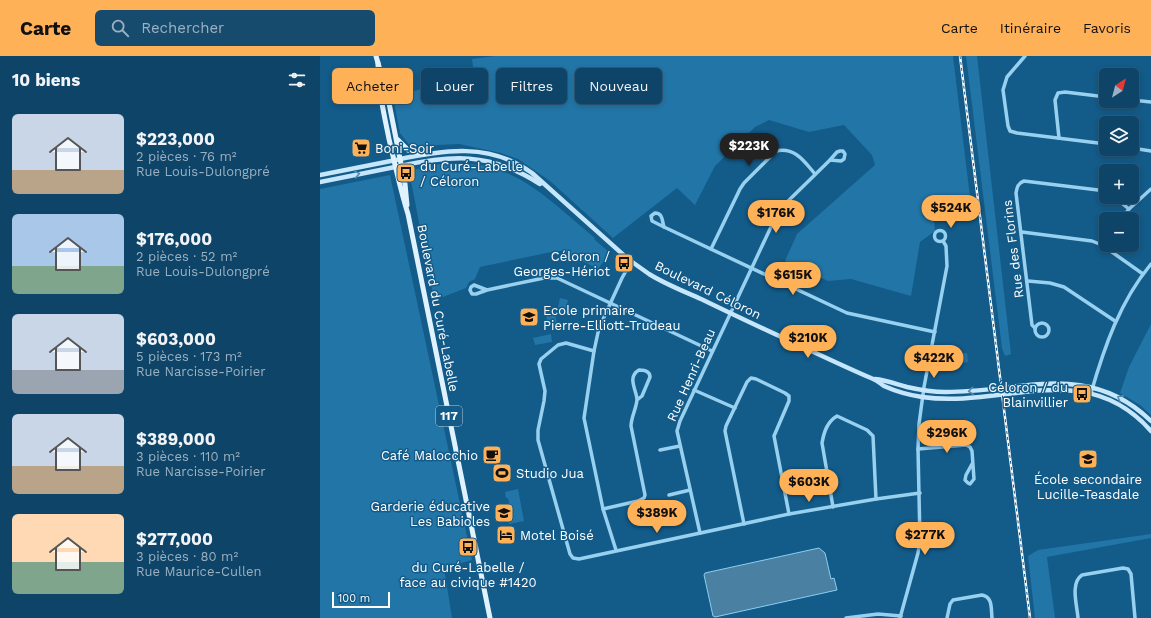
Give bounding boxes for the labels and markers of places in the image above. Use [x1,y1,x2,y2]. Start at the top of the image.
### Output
pin: $223K [721,133,777,167]
supermarket icon: Boni-Soir [350,137,372,159]
place label: Boni-Soir [375,141,434,156]
place label: du Curé-Labelle / Céloron [420,159,523,189]
bus stop icon: du Curé-Labelle / Céloron [395,162,417,184]
pin: $524K [923,195,979,229]
pin: $176K [748,200,804,234]
place label: Céloron / Georges-Hériot [514,249,611,279]
bus stop icon: Céloron / Georges-Hériot [613,252,635,274]
pin: $615K [765,262,821,296]
place label: Ecole primaire Pierre-Elliott-Trudeau [543,303,680,333]
school or university icon: Ecole primaire Pierre-Elliott-Trudeau [518,306,540,328]
pin: $210K [780,325,836,359]
pin: $422K [906,345,962,379]
place label: Céloron / du Blainvillier [988,380,1068,410]
bus stop icon: Céloron / du Blainvillier [1071,383,1093,405]
pin: $296K [919,420,975,454]
cafe icon: Café Malocchio [481,444,503,466]
place label: Café Malocchio [381,448,478,463]
school or university icon: École secondaire Lucille-Teasdale [1077,448,1099,470]
sports icon: Studio Jua [491,462,513,484]
place label: Studio Jua [516,466,585,481]
pin: $603K [781,469,837,503]
place label: École secondaire Lucille-Teasdale [1034,471,1142,502]
place label: Garderie éducative Les Babioles [371,499,490,529]
pin: $389K [629,500,685,534]
school or university icon: Garderie éducative Les Babioles [493,502,515,524]
pin: $277K [897,522,953,556]
hotel icon: Motel Boisé [495,524,517,546]
place label: Motel Boisé [520,528,594,543]
bus stop icon: du Curé-Labelle / face au civique #1420 [457,536,479,558]
place label: du Curé-Labelle / face au civique #1420 [399,560,537,590]

